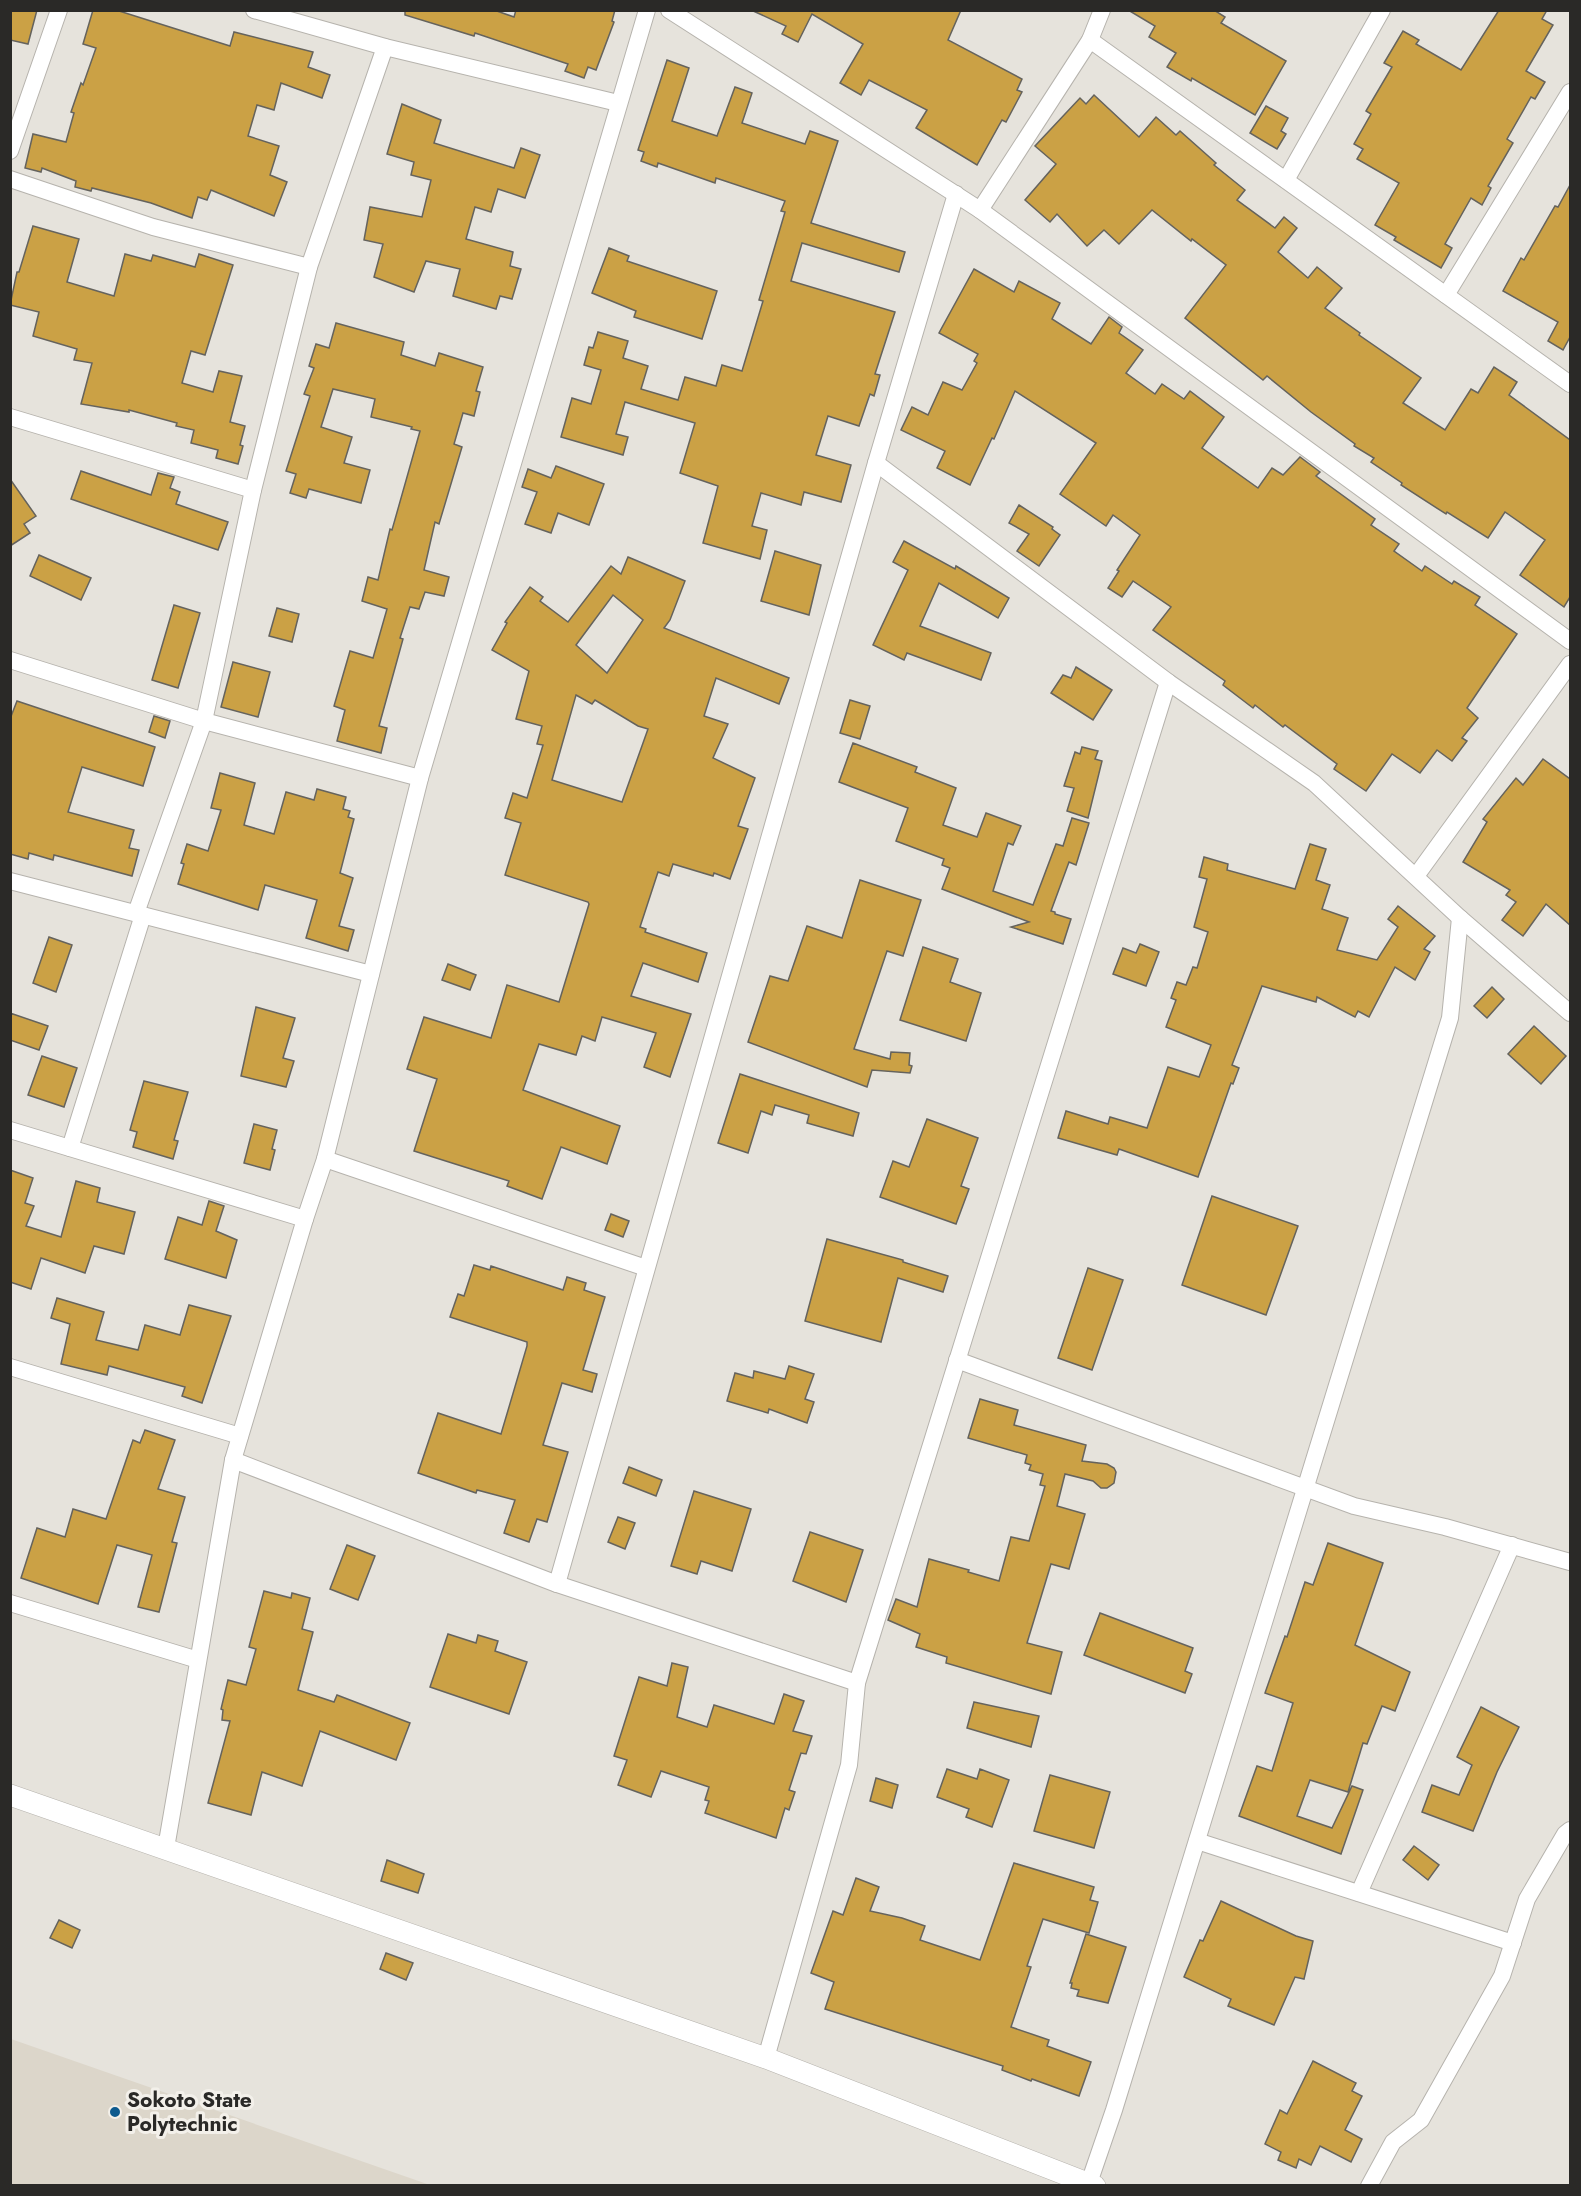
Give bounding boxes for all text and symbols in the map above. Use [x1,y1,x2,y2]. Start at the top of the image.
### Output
place label: Sokoto State Polytechnic [127,2085,252,2139]
marker: Sokoto State Polytechnic [108,2105,122,2119]

